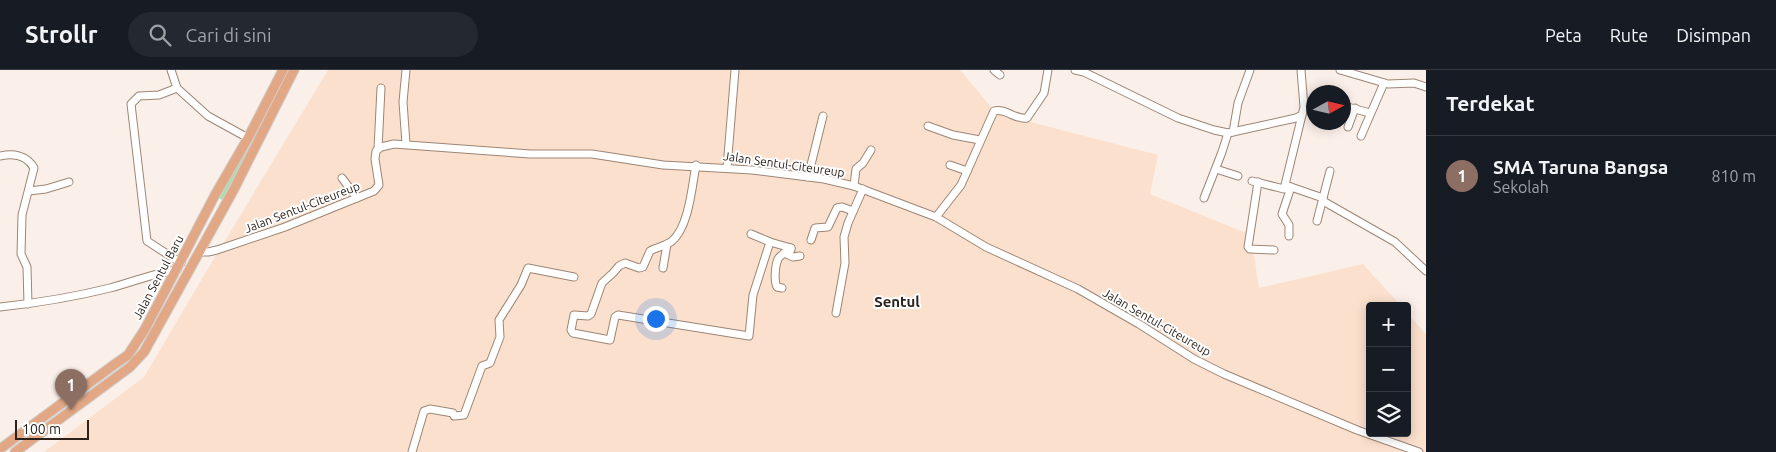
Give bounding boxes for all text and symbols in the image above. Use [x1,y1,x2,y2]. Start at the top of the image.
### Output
search box [128,12,478,57]
text: Strollr [25,21,98,48]
icon: search [146,21,174,49]
text: Cari di sini [186,24,272,46]
text: Peta [1545,25,1582,45]
text: Rute [1610,25,1648,45]
text: Disimpan [1676,25,1751,45]
north arrow [1306,85,1351,130]
text: Terdekat [1446,91,1534,115]
street label: Jalan Sentul-Citeureup [722,149,846,179]
text: SMA Taruna Bangsa [1493,156,1668,178]
text: 1 [1457,167,1467,185]
text: 810 m [1711,167,1756,185]
text: Sekolah [1493,178,1549,196]
street label: Jalan Sentul-Citeureup [243,179,361,235]
street label: Jalan Sentul Baru [130,233,186,321]
street label: Jalan Sentul-Citeureup [1101,286,1213,358]
district label: Sentul [874,293,920,310]
map controls [1366,302,1411,437]
button: + [1366,302,1411,347]
your location [643,306,669,332]
button: − [1366,347,1411,392]
pin: 1 [55,369,87,410]
button: layers [1366,392,1411,437]
scale bar [15,417,89,440]
text: 100 m [22,421,61,437]

